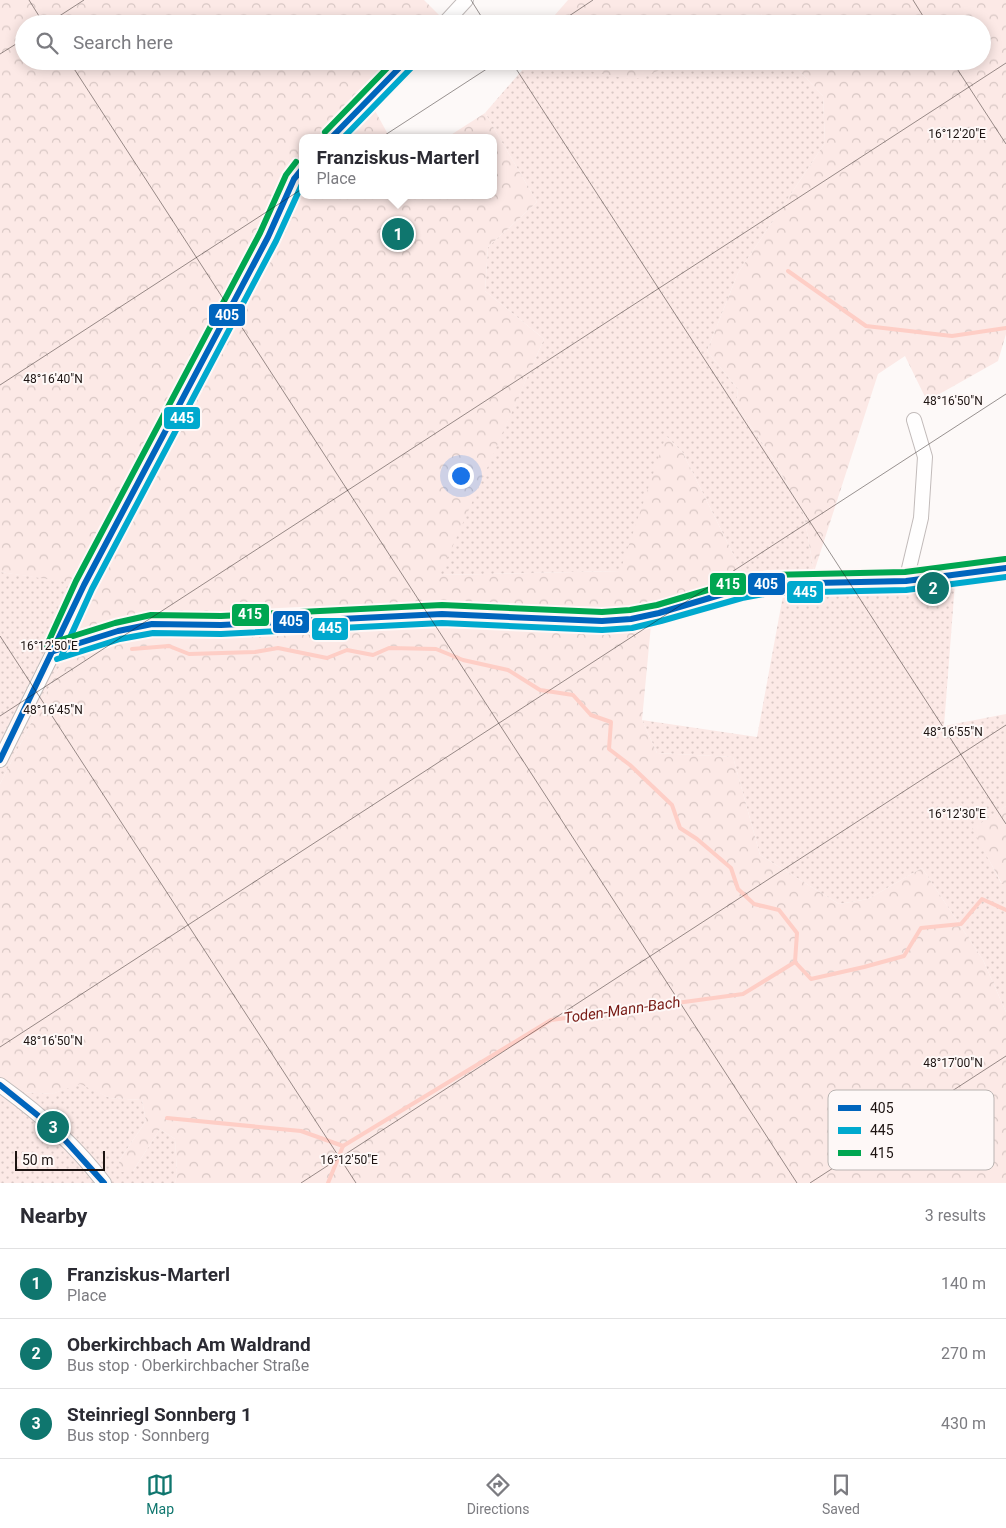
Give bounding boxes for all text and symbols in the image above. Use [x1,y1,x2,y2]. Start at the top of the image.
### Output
search box [15,15,991,70]
icon: search [33,29,61,57]
text: Search here [73,31,173,54]
text: 16°12'20"E [928,127,986,141]
popup [299,134,497,199]
text: Franziskus-Marterl [316,146,480,169]
text: Place [316,169,356,188]
pin: 1 [382,215,414,253]
line badge: 405 [208,303,246,327]
text: 405 [215,307,239,323]
text: 48°16'40"N [23,372,83,386]
text: 48°16'50"N [923,394,983,408]
line badge: 445 [163,406,201,430]
text: 445 [170,410,194,426]
your location [448,463,474,489]
pin: 2 [917,569,949,607]
line badge: 415 [709,572,747,596]
line badge: 405 [747,572,786,596]
text: 415 [716,576,740,592]
text: 405 [754,576,778,592]
line badge: 445 [786,580,824,604]
text: 445 [793,584,817,600]
line badge: 415 [231,603,270,627]
text: 415 [238,606,262,622]
line badge: 405 [272,610,310,634]
text: 405 [279,613,303,629]
line badge: 445 [311,617,349,641]
text: 445 [318,620,342,636]
text: 16°12'50"E [20,639,78,653]
text: 48°16'45"N [23,703,83,717]
text: 48°16'55"N [923,725,983,739]
text: 16°12'30"E [928,807,986,821]
water label: Toden-Mann-Bach [563,993,681,1027]
text: 48°16'50"N [23,1034,83,1048]
text: 48°17'00"N [923,1056,983,1070]
legend [828,1090,994,1170]
text: 405 [870,1100,894,1116]
pin: 3 [37,1108,69,1146]
text: 445 [870,1122,894,1138]
text: 415 [870,1145,894,1161]
scale bar [15,1148,105,1171]
text: 50 m [22,1152,54,1168]
text: 16°12'50"E [320,1153,378,1167]
text: Nearby [20,1204,87,1228]
text: 3 results [925,1206,986,1225]
text: Franziskus-Marterl [67,1263,230,1286]
text: 1 [31,1274,41,1293]
text: 140 m [941,1274,986,1293]
text: Place [67,1286,107,1305]
text: Oberkirchbach Am Waldrand [67,1333,311,1356]
text: 2 [31,1344,41,1363]
text: 270 m [941,1344,986,1363]
text: Bus stop · Oberkirchbacher Straße [67,1356,309,1375]
text: Steinriegl Sonnberg 1 [67,1403,252,1426]
text: 3 [31,1414,41,1433]
text: 430 m [941,1414,986,1433]
text: Bus stop · Sonnberg [67,1426,210,1445]
tab: Map [146,1471,174,1517]
tab: Directions [467,1471,530,1517]
tab: Saved [822,1471,860,1517]

